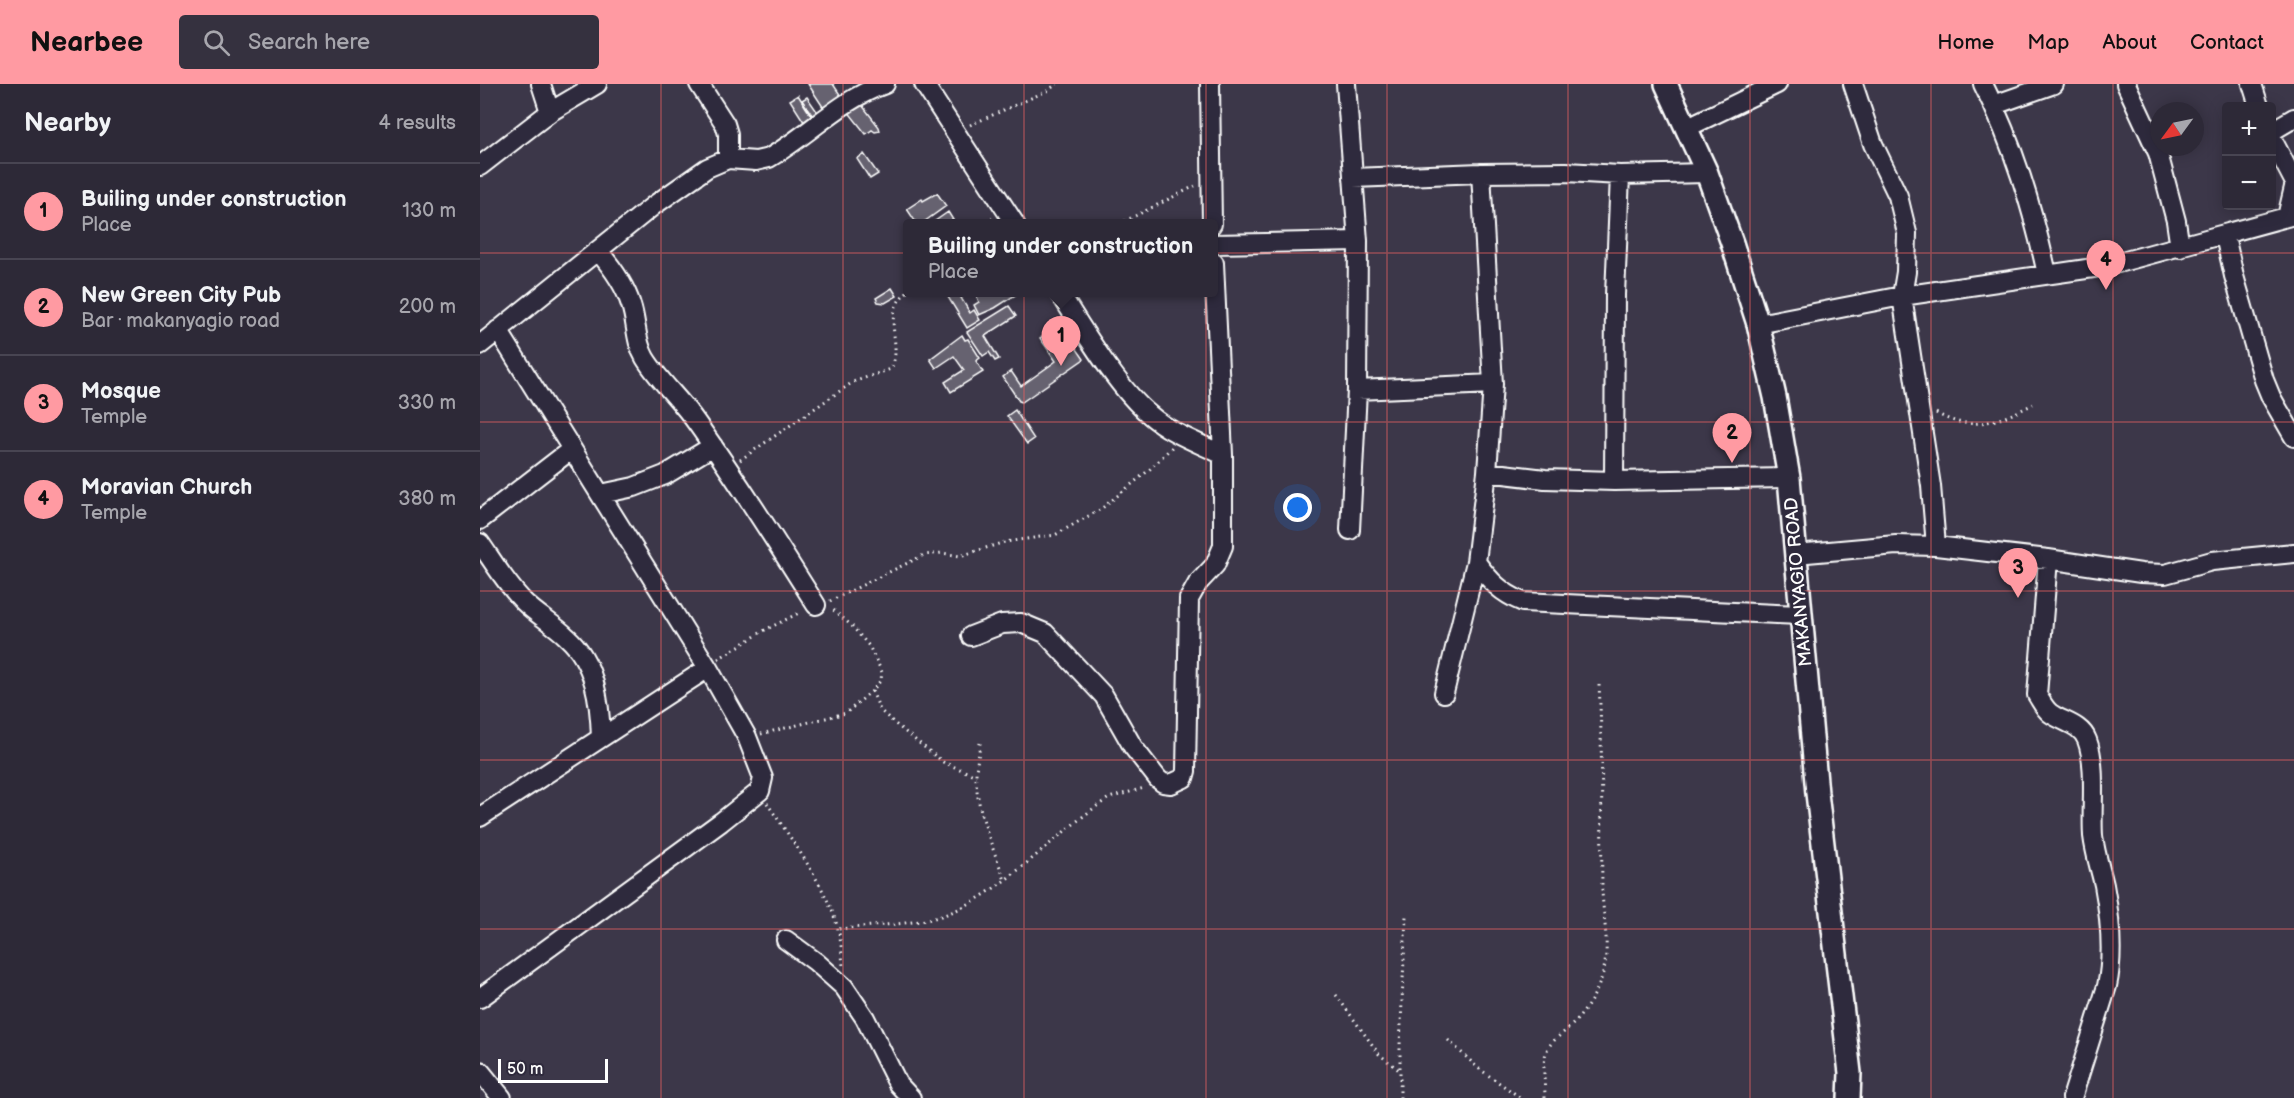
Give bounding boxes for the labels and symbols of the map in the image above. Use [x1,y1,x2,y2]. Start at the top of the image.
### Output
north arrow [2150,102,2204,156]
pin: 4 [2086,240,2126,290]
pin: 1 [1042,316,1080,366]
pin: 2 [1712,414,1752,463]
your location [1283,493,1312,522]
street label: MAKANYAGIO ROAD [1781,496,1816,668]
pin: 3 [1998,548,2038,598]
scale bar [498,1056,608,1084]

